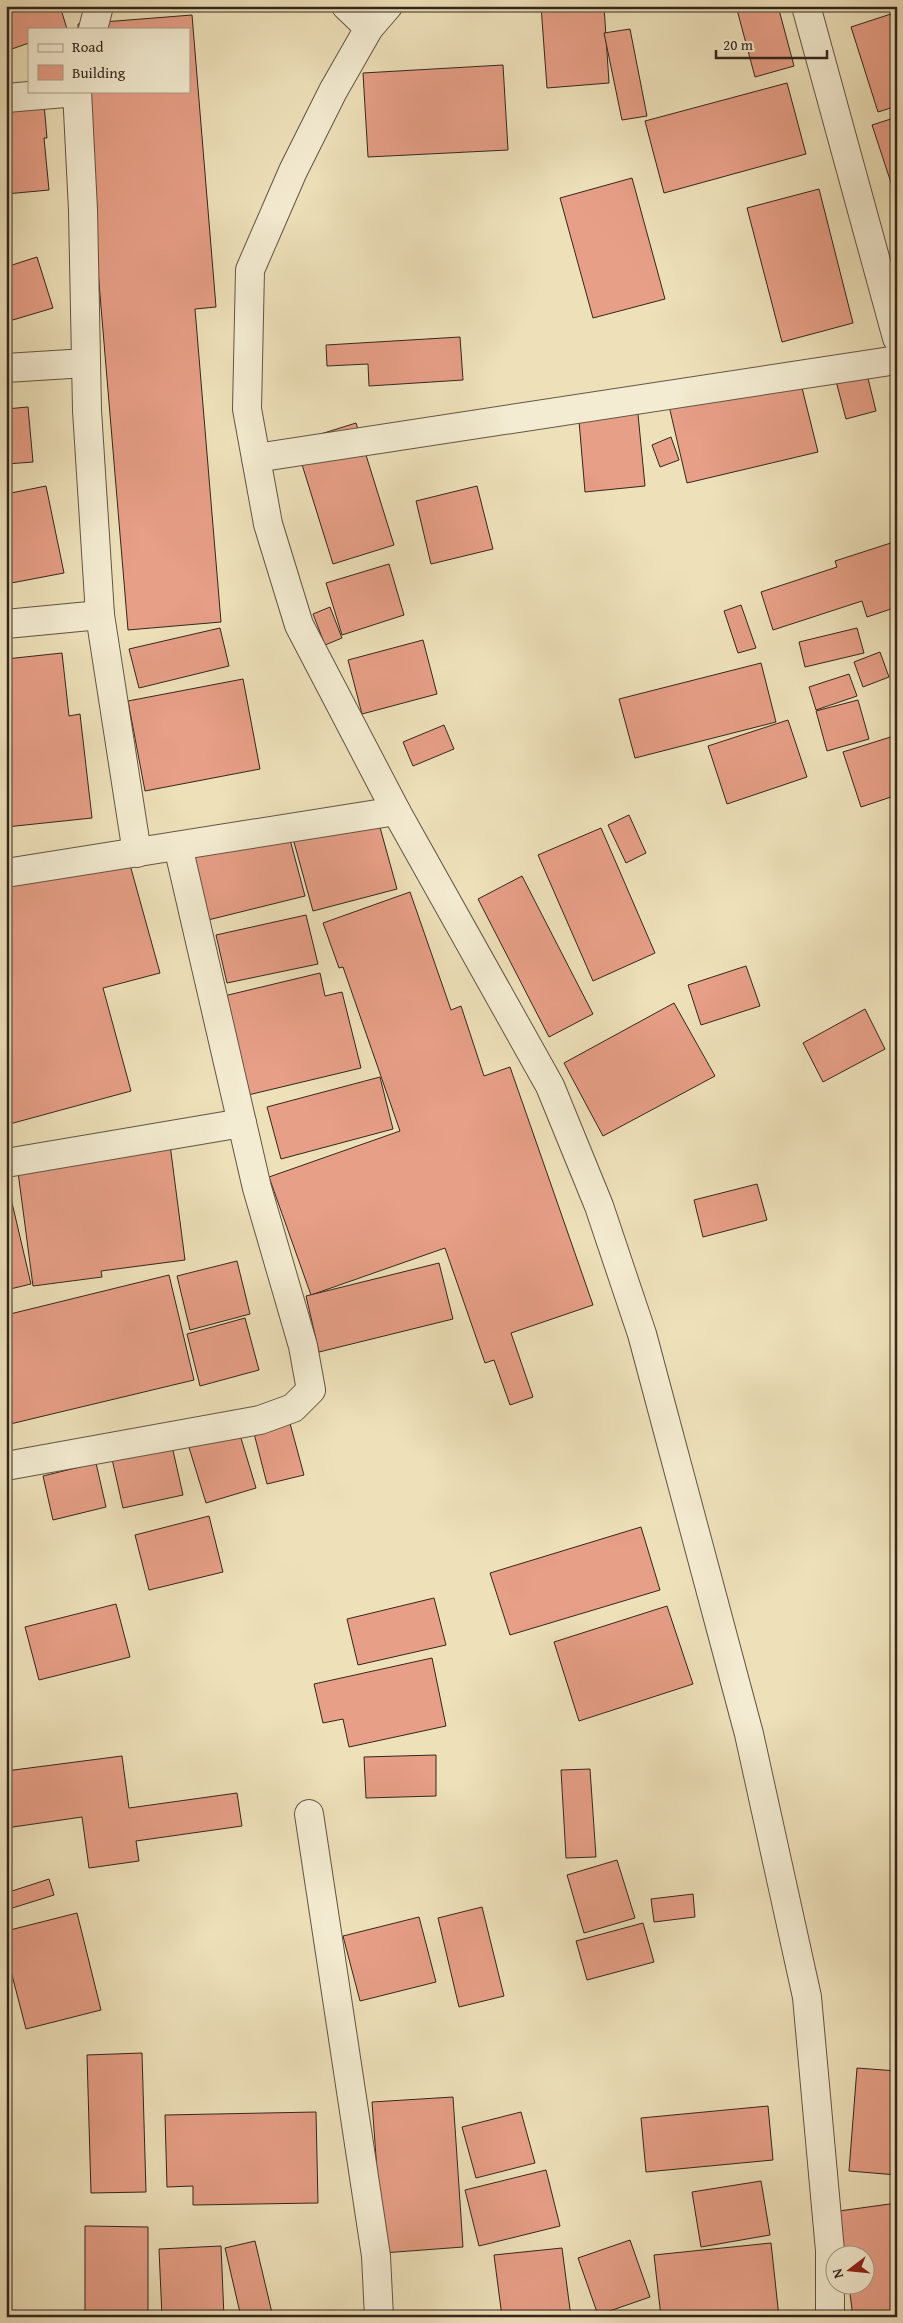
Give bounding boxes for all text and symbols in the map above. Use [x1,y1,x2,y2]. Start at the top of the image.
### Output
legend [28,28,190,92]
scale bar [716,28,827,60]
text: 20 m [723,34,754,55]
text: Road [72,36,103,57]
text: Building [72,62,126,83]
north arrow [826,2246,876,2296]
text: N [826,2266,848,2281]

